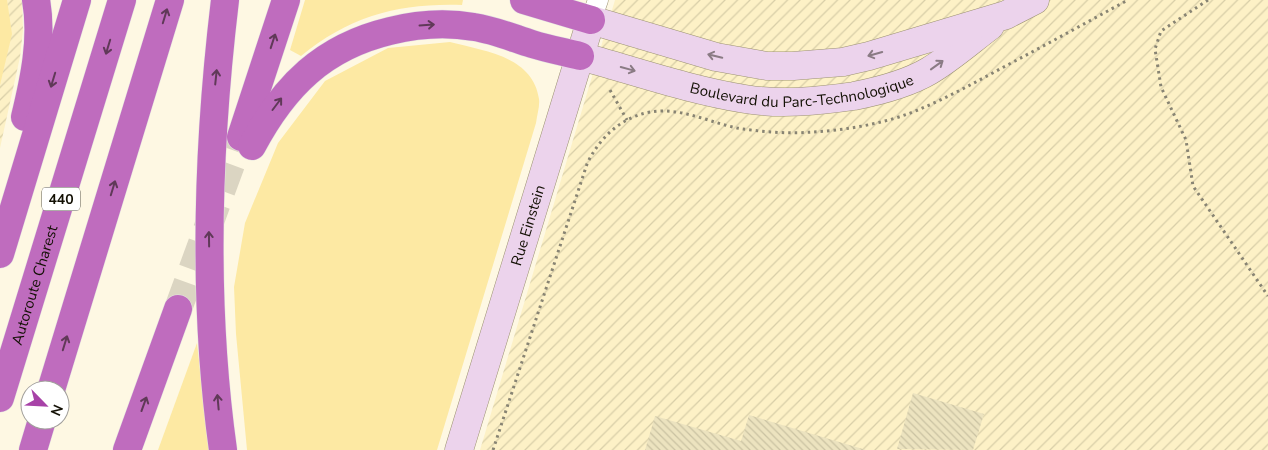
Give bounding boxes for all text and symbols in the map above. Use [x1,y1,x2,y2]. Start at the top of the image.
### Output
one-way arrow [161,8,171,24]
one-way arrow [419,20,435,29]
one-way arrow [269,34,278,49]
one-way arrow [102,38,112,54]
one-way arrow [868,50,884,59]
one-way arrow [707,51,723,60]
one-way arrow [930,60,944,70]
one-way arrow [619,64,635,74]
one-way arrow [211,69,221,85]
street label: Boulevard du Parc-Technologique [688,70,917,112]
one-way arrow [47,72,57,88]
one-way arrow [272,97,282,111]
one-way arrow [108,180,118,196]
street label: Rue Einstein [506,183,550,268]
road number: 440 [42,188,80,210]
street label: Autoroute Charest [7,222,63,348]
one-way arrow [204,232,214,248]
one-way arrow [61,336,71,352]
north arrow [20,380,70,430]
one-way arrow [213,394,223,410]
one-way arrow [140,397,149,412]
text: N [46,401,67,419]

